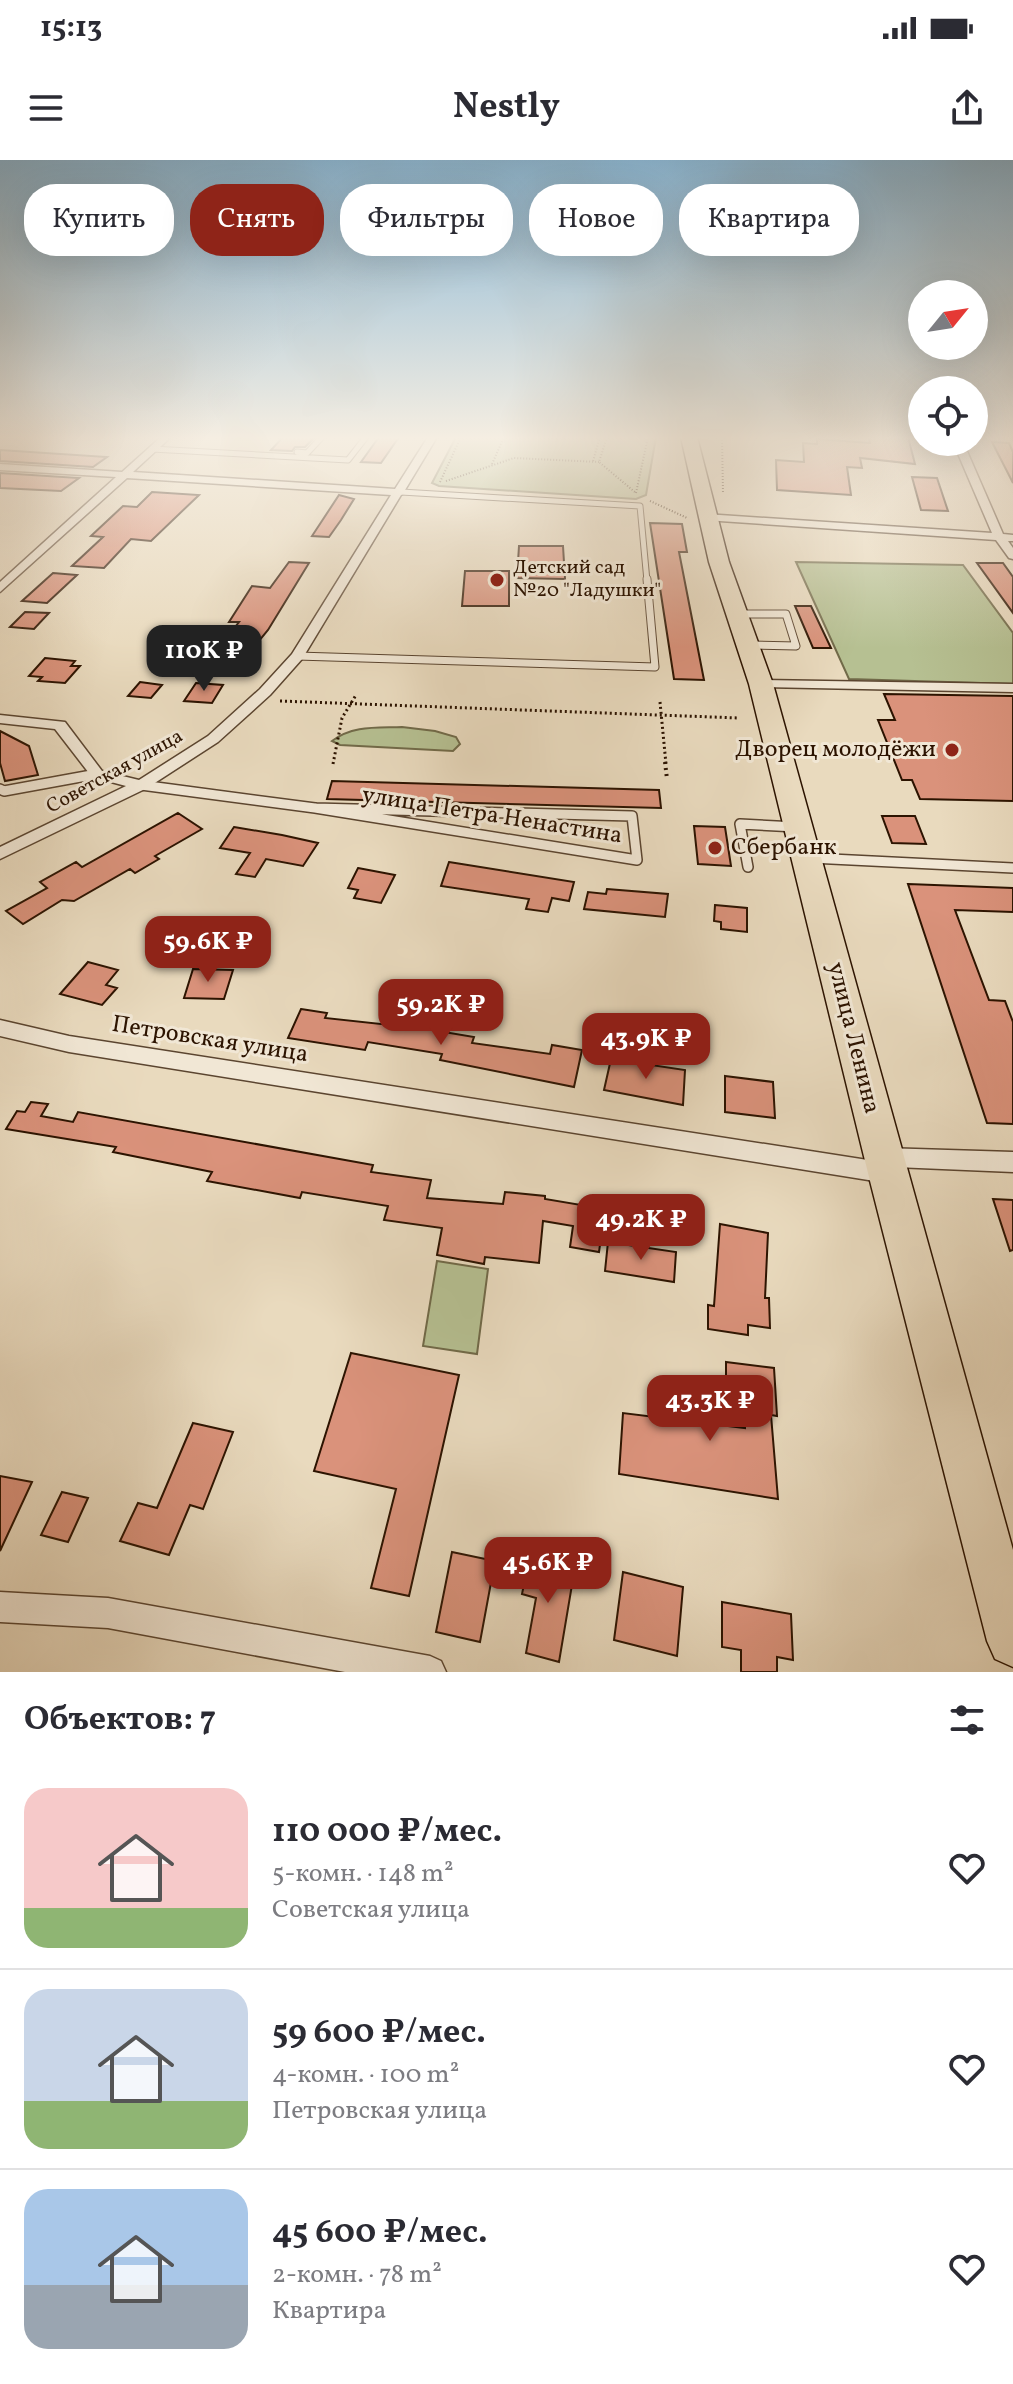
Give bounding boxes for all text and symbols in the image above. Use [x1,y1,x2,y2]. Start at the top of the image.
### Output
text: 15:13 [40,7,102,49]
text: Nestly [453,83,560,133]
icon: menu [24,86,68,130]
icon: share [945,86,989,130]
chip: Купить [24,184,174,256]
chip: Снять [190,184,324,256]
chip: Фильтры [340,184,513,256]
chip: Новое [529,184,663,256]
chip: Квартира [679,184,859,256]
north arrow [908,280,988,360]
map controls [908,280,988,456]
button: locate [908,376,988,456]
place label: Детский сад №20 "Ладушки" [513,554,661,605]
marker: Детский сад №20 "Ладушки" [488,571,506,589]
pin: 110K ₽ [139,625,269,693]
text: 110K ₽ [165,633,243,669]
street label: Советская улица [42,723,188,821]
place label: Дворец молодёжи [735,733,936,767]
marker: Дворец молодёжи [943,741,961,759]
street label: улица Петра Ненастина [359,779,625,853]
place label: Сбербанк [731,831,837,865]
marker: Сбербанк [706,839,724,857]
pin: 59.6K ₽ [134,916,282,984]
text: 59.6K ₽ [163,924,253,960]
street label: улица Ленина [818,959,888,1117]
pin: 59.2K ₽ [367,979,515,1047]
text: 59.2K ₽ [396,987,486,1023]
street label: Петровская улица [109,1008,311,1072]
pin: 43.9K ₽ [572,1013,720,1081]
text: 43.9K ₽ [600,1021,692,1057]
pin: 49.2K ₽ [567,1194,715,1262]
text: 49.2K ₽ [595,1202,687,1238]
pin: 43.3K ₽ [636,1375,784,1443]
text: 43.3K ₽ [665,1383,755,1419]
pin: 45.6K ₽ [474,1537,622,1605]
text: 45.6K ₽ [502,1545,594,1581]
text: Объектов: 7 [24,1697,216,1744]
icon: filters [945,1698,989,1742]
text: 110 000 ₽/мес. [272,1809,502,1856]
icon: home [88,1820,184,1916]
icon: heart [945,1846,989,1890]
text: 5-комн. · 148 m² [272,1856,454,1892]
text: Советская улица [272,1892,470,1928]
text: 59 600 ₽/мес. [272,2010,486,2057]
icon: home [88,2021,184,2117]
icon: heart [945,2047,989,2091]
text: 4-комн. · 100 m² [272,2057,459,2093]
text: Петровская улица [272,2093,487,2129]
text: 45 600 ₽/мес. [272,2210,488,2257]
icon: home [88,2221,184,2317]
icon: heart [945,2247,989,2291]
text: 2-комн. · 78 m² [272,2257,442,2293]
text: Квартира [272,2293,386,2329]

